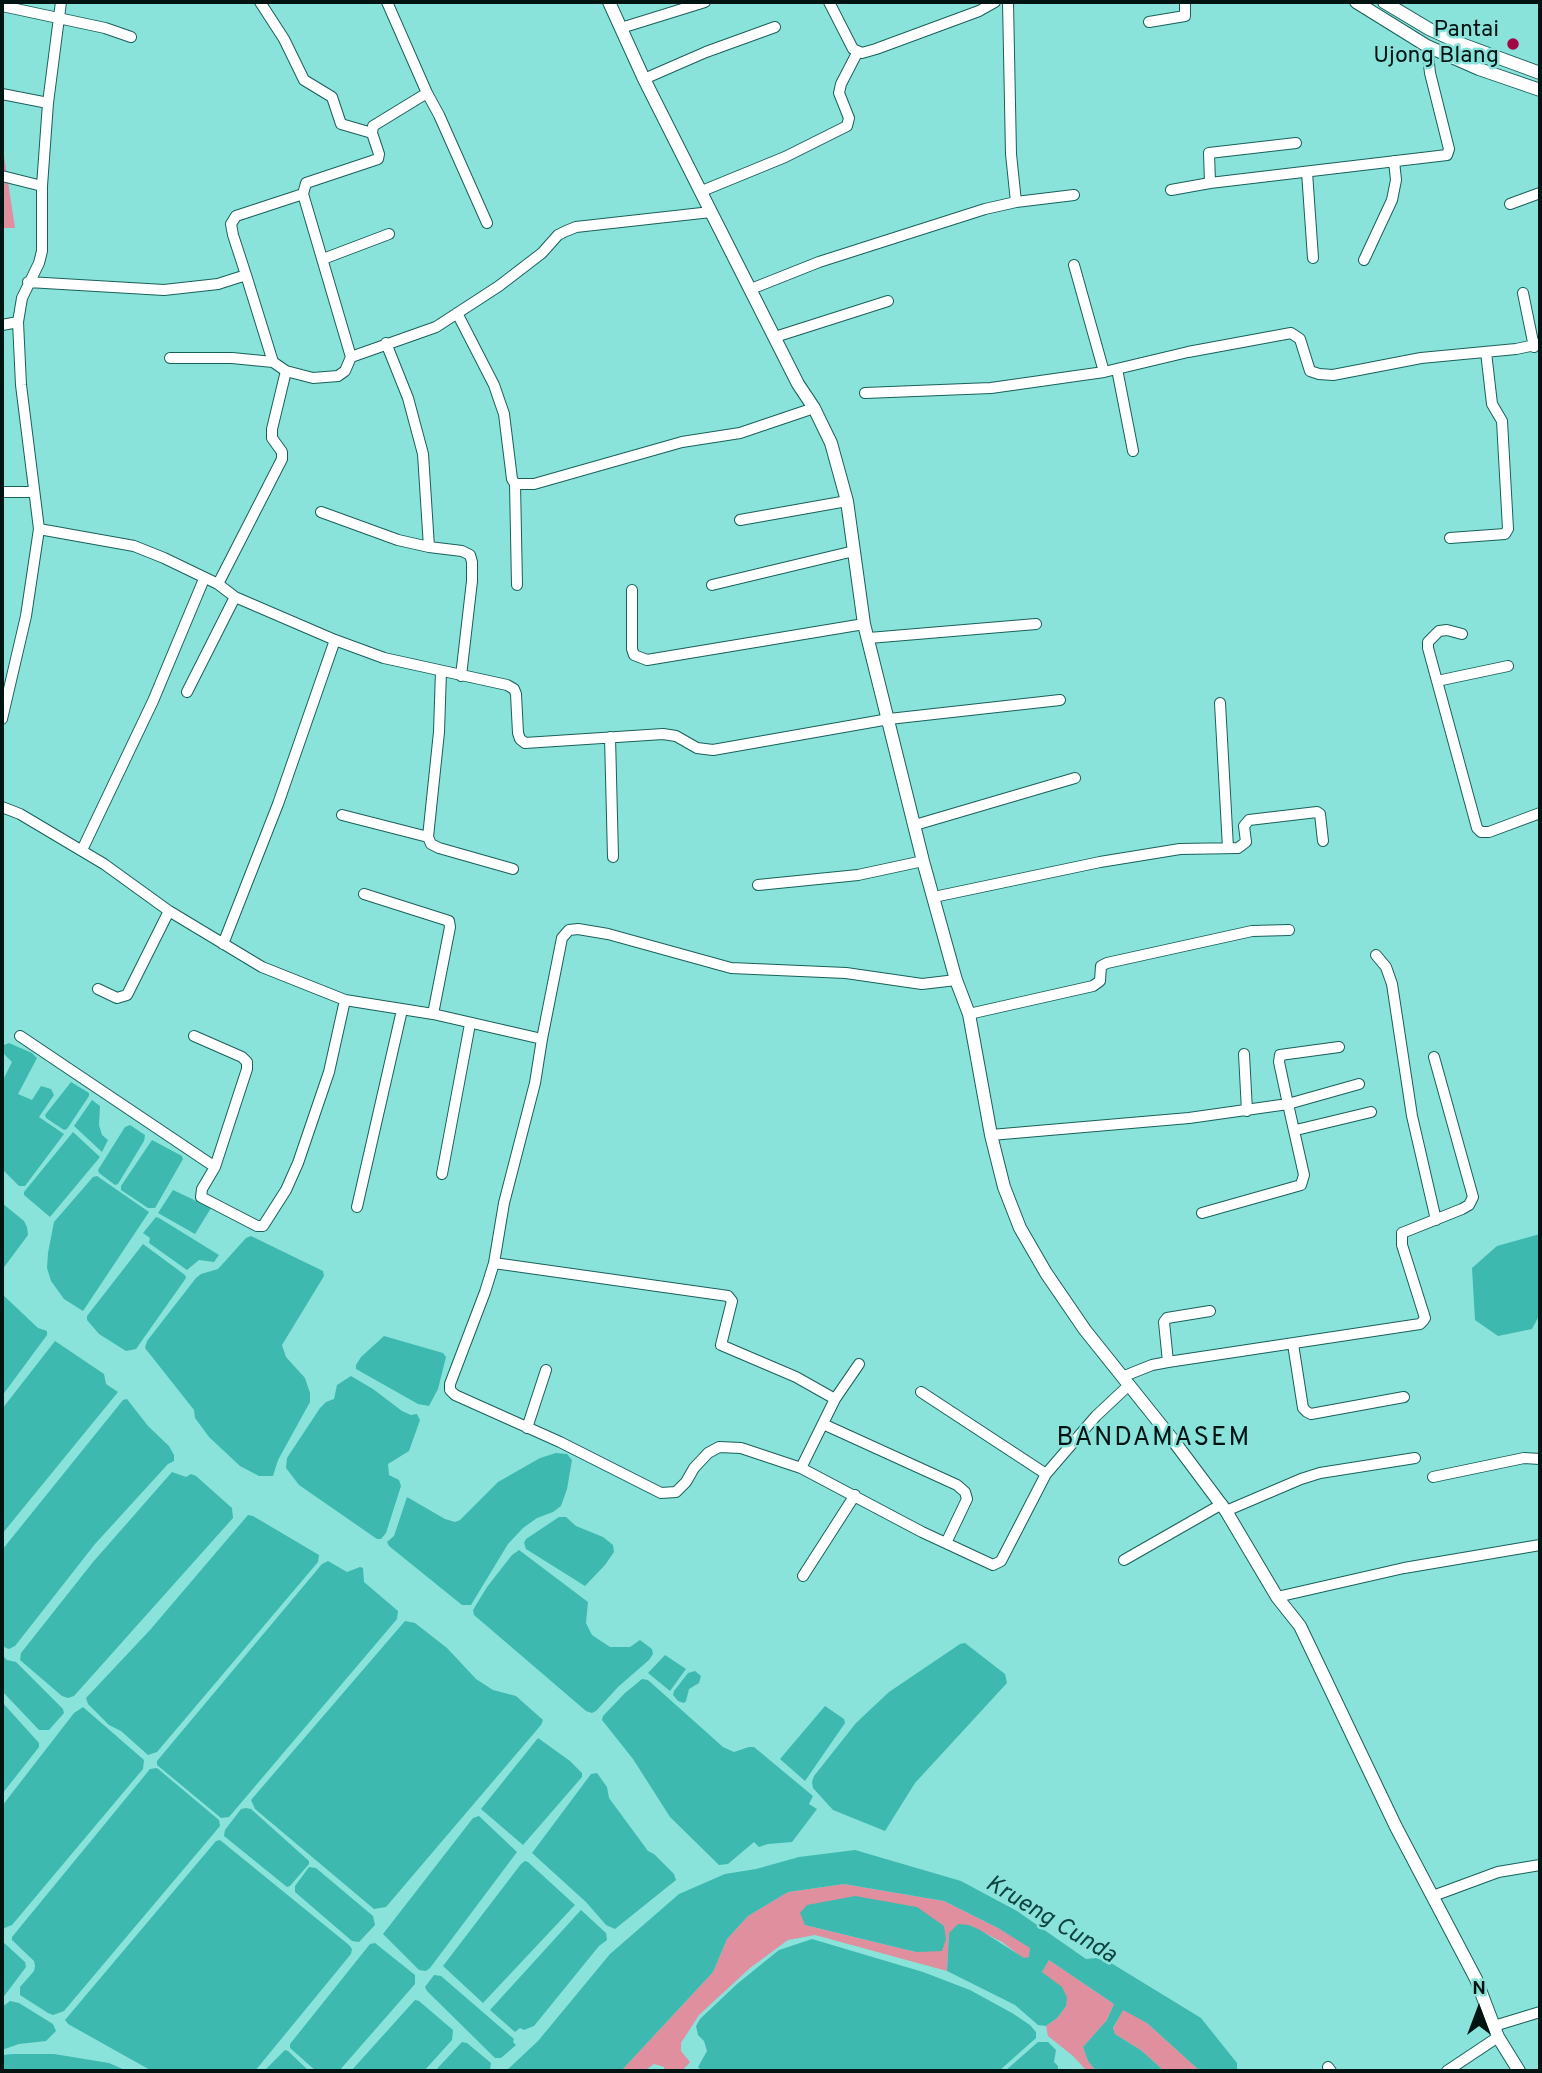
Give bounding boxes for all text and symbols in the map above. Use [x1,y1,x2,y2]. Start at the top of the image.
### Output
place label: Pantai Ujong Blang [1373,17,1499,71]
marker: Pantai Ujong Blang [1505,36,1521,52]
district label: BANDAMASEM [1058,1424,1250,1456]
water label: Krueng Cunda [979,1871,1121,1971]
north arrow [1444,1975,1514,2045]
text: N [1472,1977,1486,2001]

